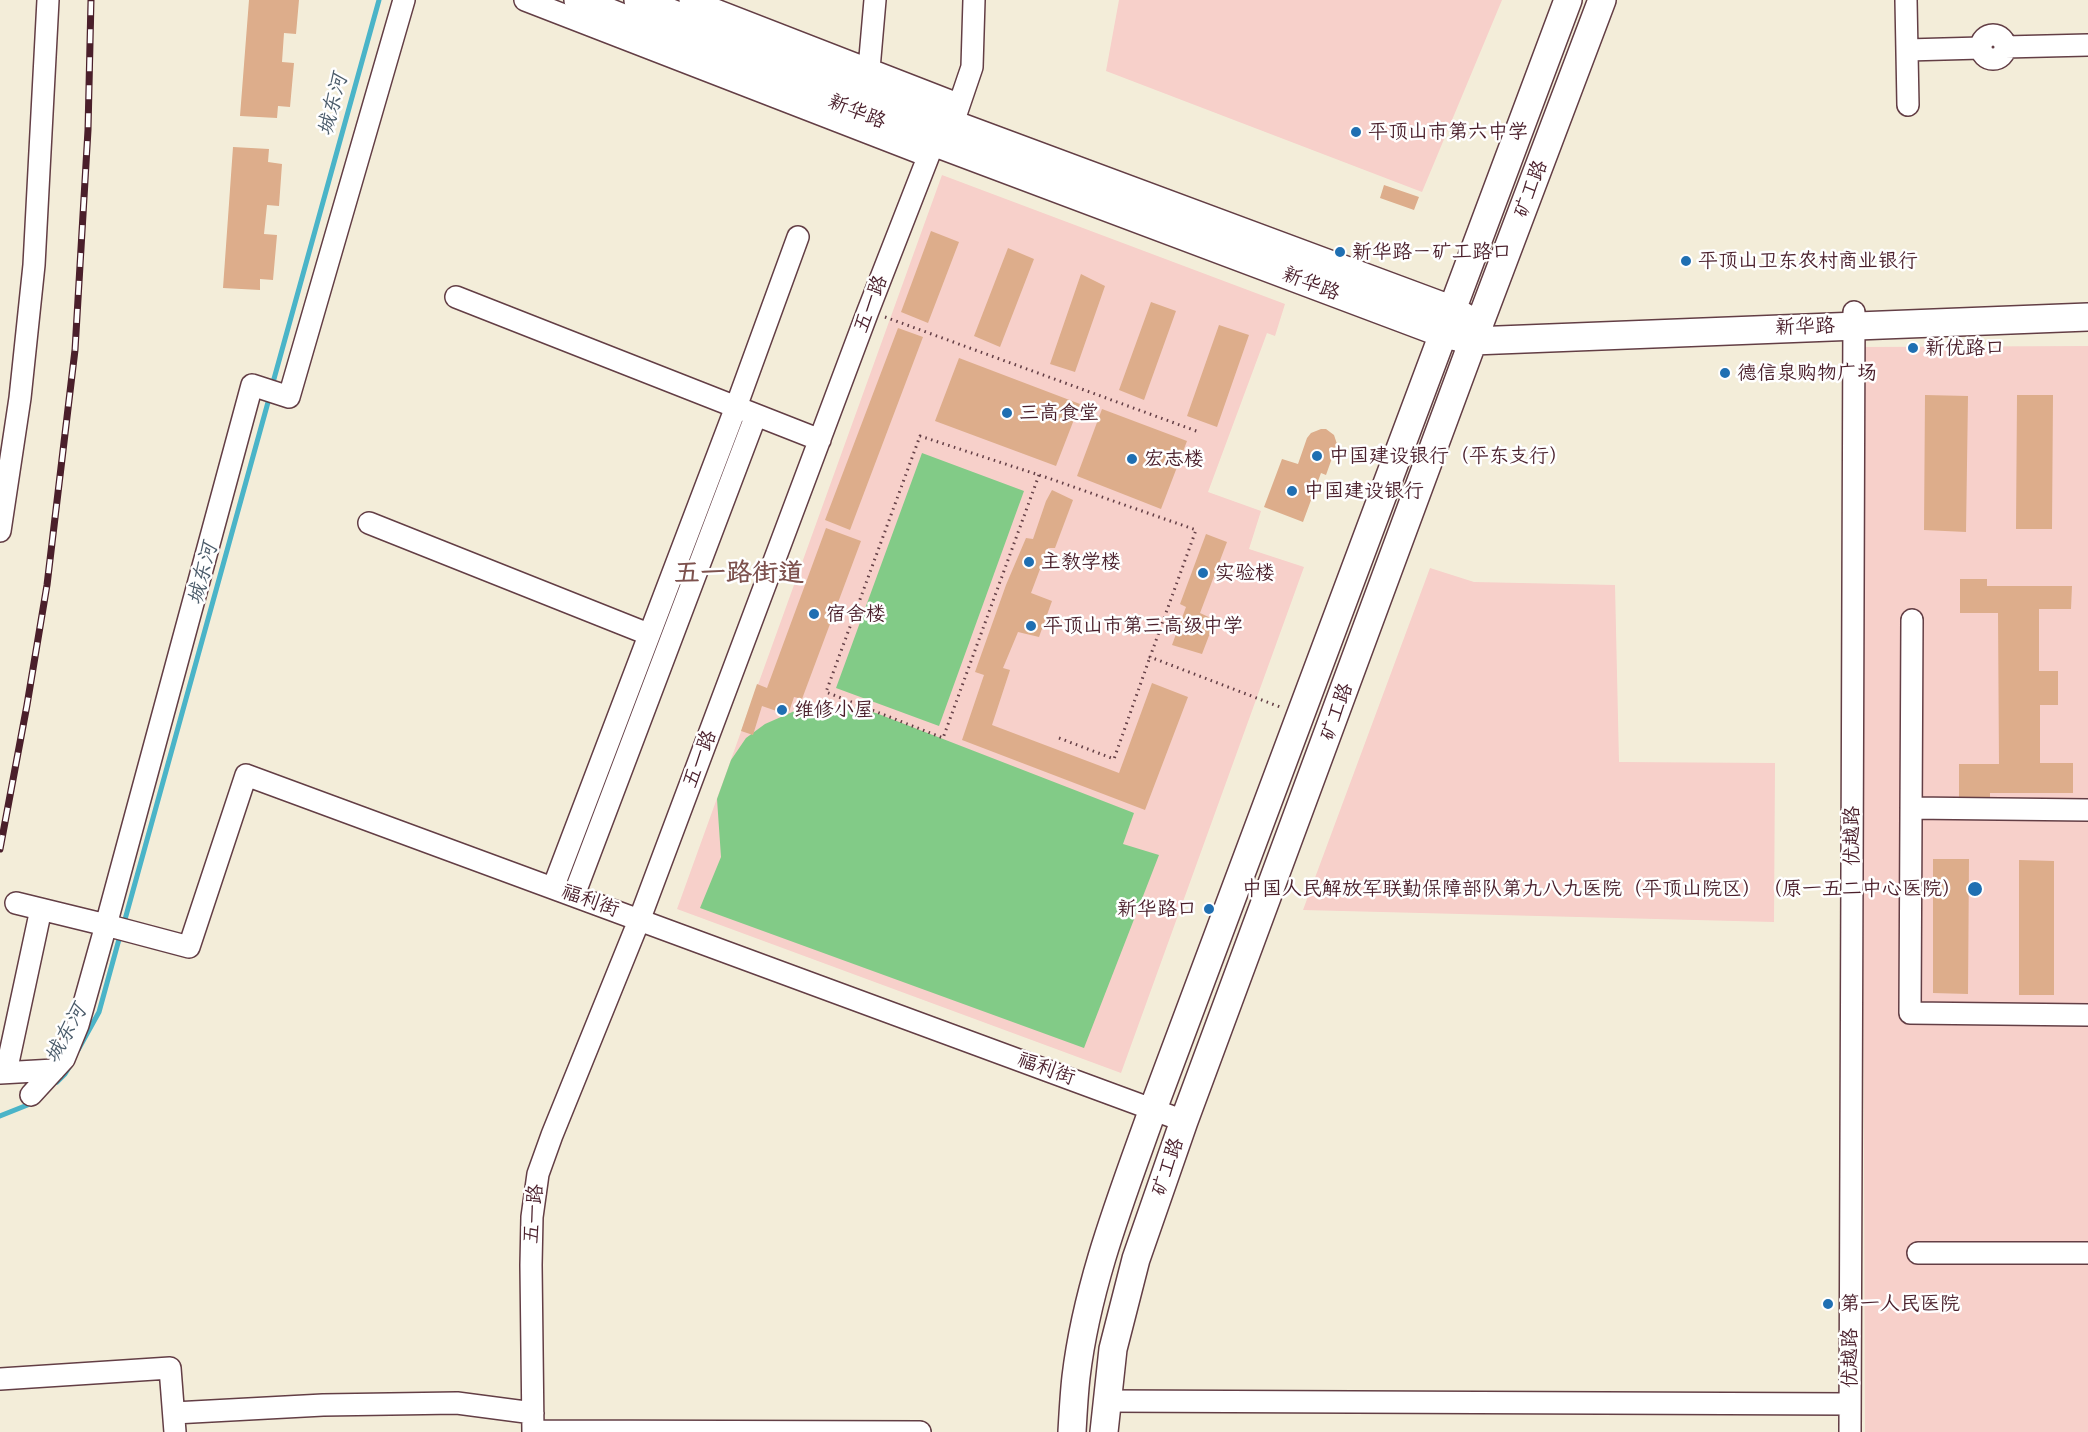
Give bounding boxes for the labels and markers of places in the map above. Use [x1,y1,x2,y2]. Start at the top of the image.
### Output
place label: 平顶山市第六中学 [1368,120,1528,144]
marker: 平顶山市第六中学 [1349,125,1363,139]
place label: 新华路－矿工路口 [1352,240,1512,264]
marker: 新华路－矿工路口 [1333,245,1347,259]
place label: 平顶山卫东农村商业银行 [1698,249,1918,273]
marker: 平顶山卫东农村商业银行 [1679,254,1693,268]
place label: 新优路口 [1925,336,2005,360]
marker: 新优路口 [1906,341,1920,355]
place label: 德信泉购物广场 [1737,361,1877,385]
marker: 德信泉购物广场 [1718,366,1732,380]
place label: 三高食堂 [1019,401,1099,425]
marker: 三高食堂 [1000,406,1014,420]
place label: 中国建设银行（平东支行） [1329,444,1569,468]
place label: 宏志楼 [1144,447,1204,471]
marker: 中国建设银行（平东支行） [1310,449,1324,463]
marker: 宏志楼 [1125,452,1139,466]
place label: 中国建设银行 [1304,479,1424,503]
marker: 中国建设银行 [1285,484,1299,498]
place label: 主教学楼 [1041,550,1121,574]
marker: 主教学楼 [1022,555,1036,569]
place label: 实验楼 [1215,561,1275,585]
marker: 实验楼 [1196,566,1210,580]
place label: 宿舍楼 [826,602,886,626]
marker: 宿舍楼 [807,607,821,621]
place label: 平顶山市第三高级中学 [1043,614,1243,638]
marker: 平顶山市第三高级中学 [1024,619,1038,633]
place label: 维修小屋 [794,698,874,722]
marker: 维修小屋 [775,703,789,717]
place label: 中国人民解放军联勤保障部队第九八九医院（平顶山院区）（原一五二中心医院） [1242,877,1962,901]
marker: 中国人民解放军联勤保障部队第九八九医院（平顶山院区）（原一五二中心医院） [1966,880,1984,898]
place label: 新华路口 [1117,897,1197,921]
marker: 新华路口 [1202,902,1216,916]
place label: 第一人民医院 [1840,1292,1960,1316]
marker: 第一人民医院 [1821,1297,1835,1311]

